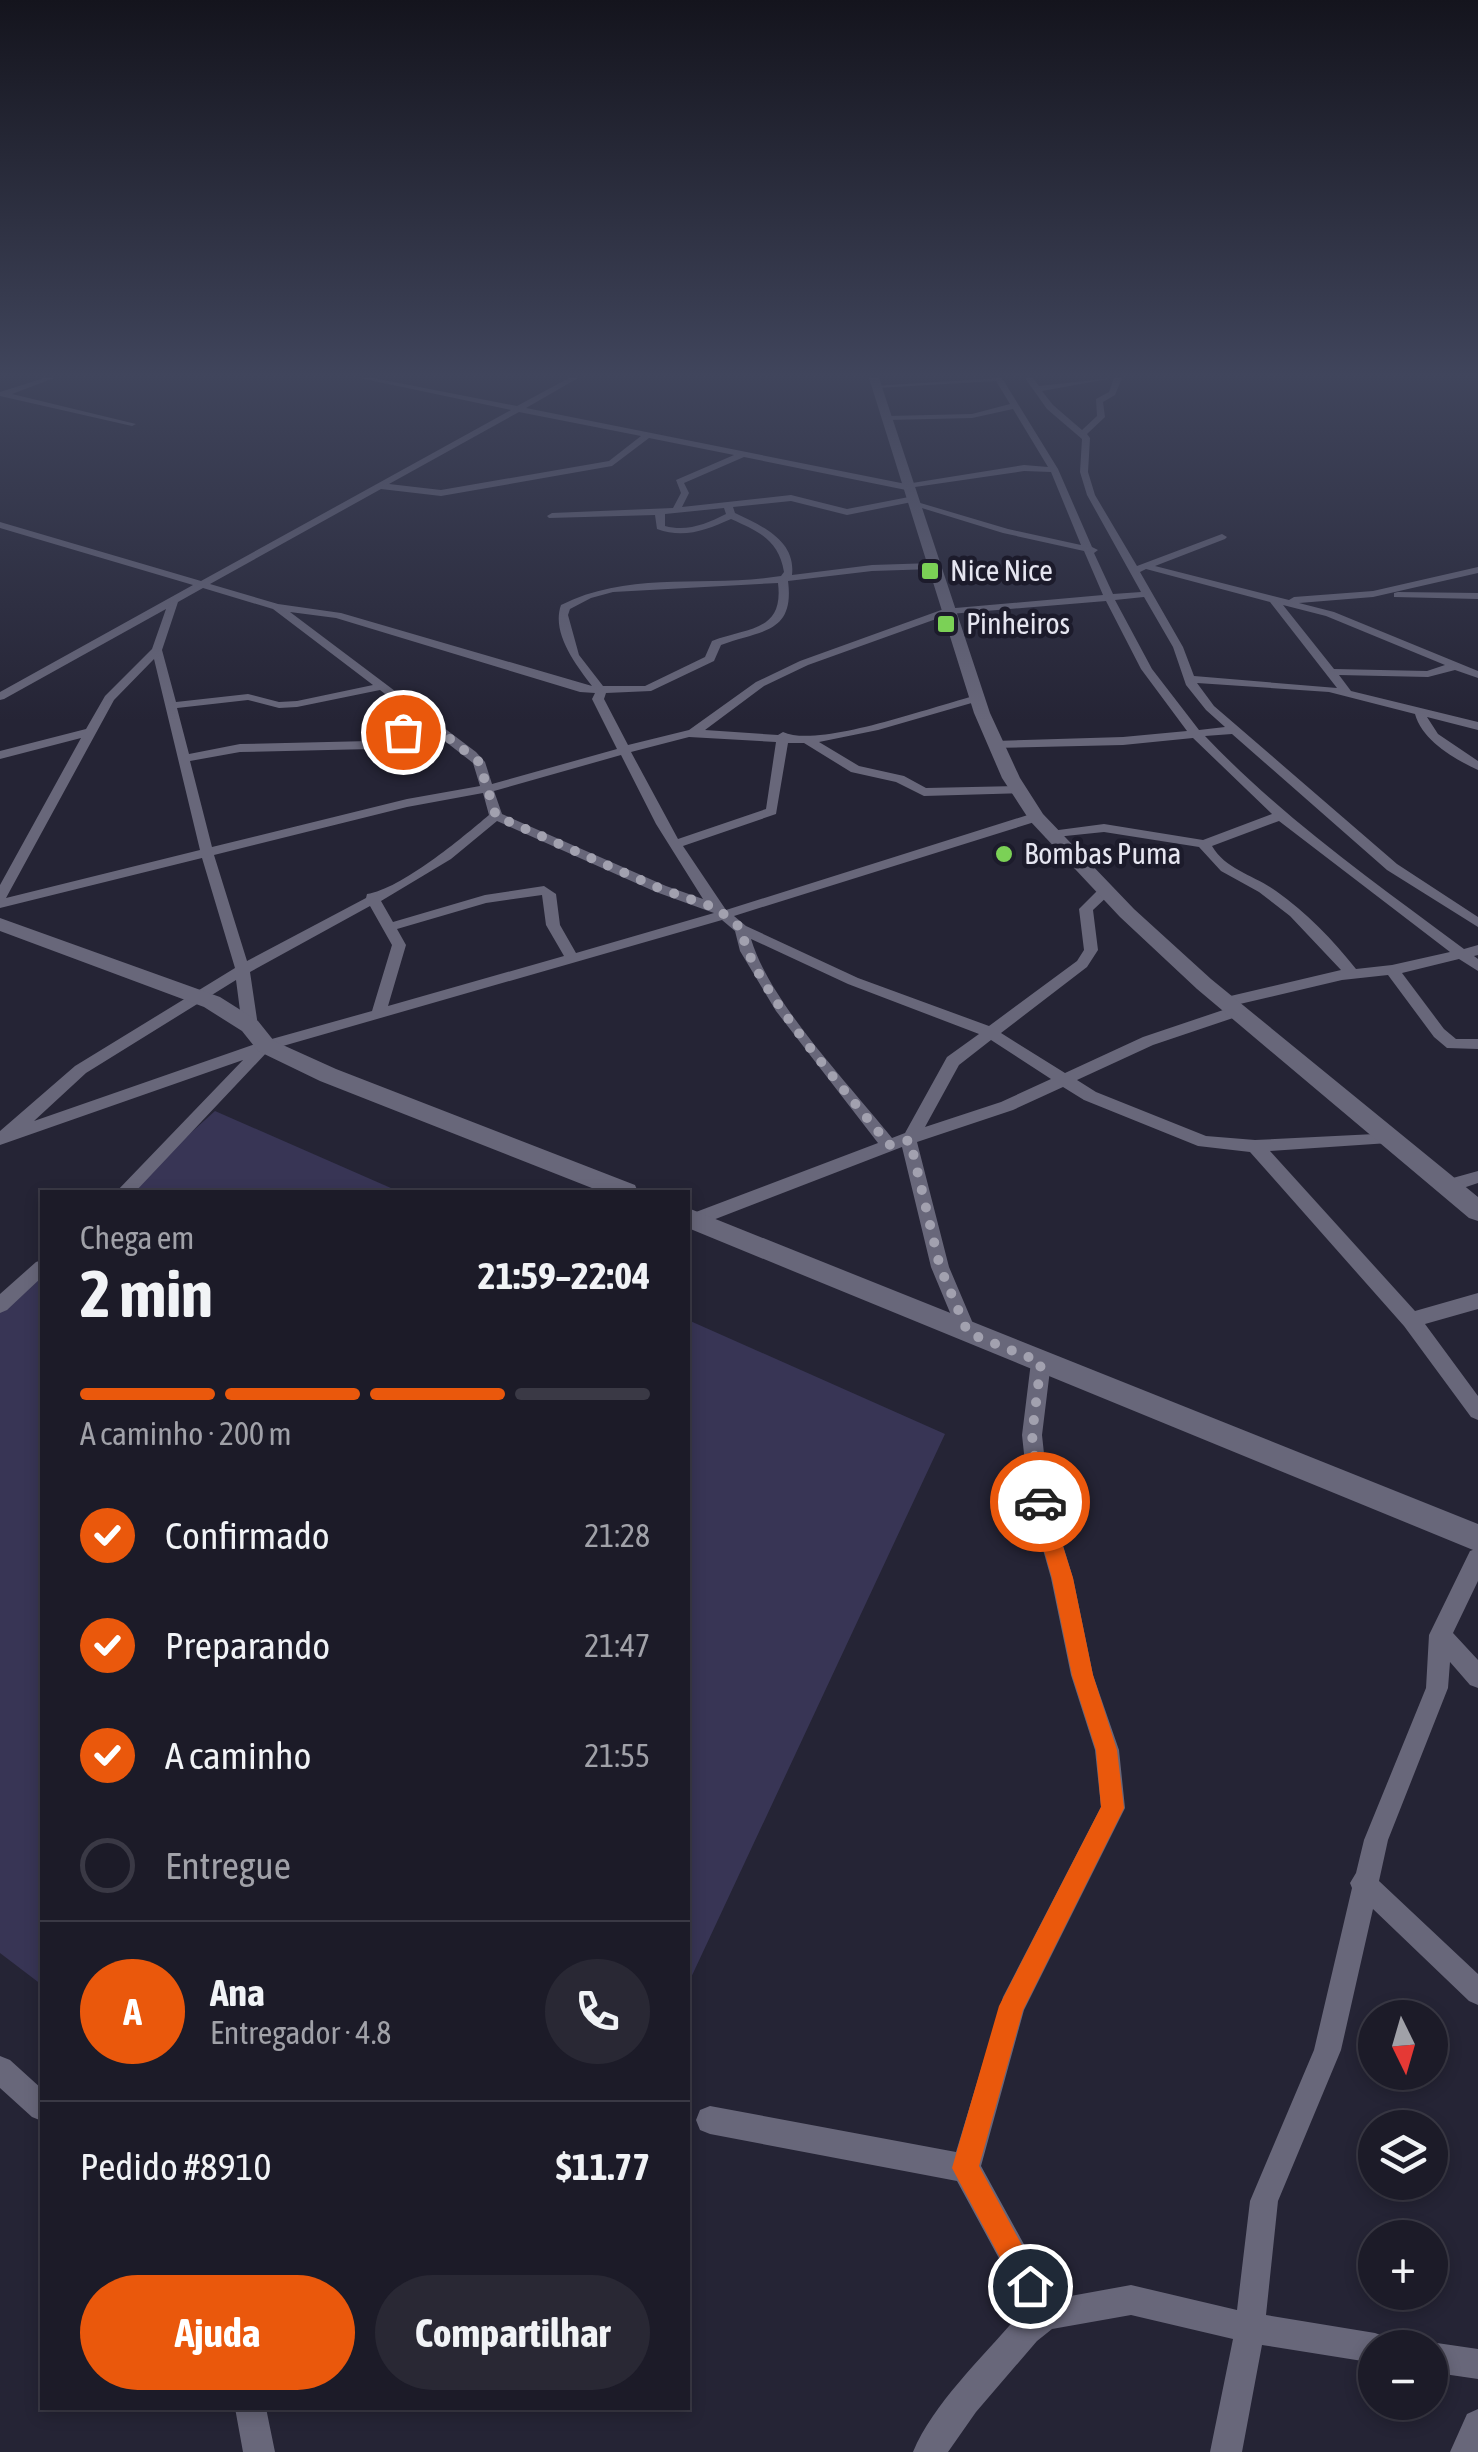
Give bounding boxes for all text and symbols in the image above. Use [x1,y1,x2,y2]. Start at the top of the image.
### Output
place label: Nice Nice [950,553,1053,587]
marker: Nice Nice [919,560,941,582]
place label: Pinheiros [966,606,1070,640]
marker: Pinheiros [935,613,957,635]
pin [361,690,446,775]
icon: bag [376,705,431,760]
place label: Bombas Puma [1024,836,1182,870]
marker: Bombas Puma [993,843,1015,865]
text: Chega em [80,1219,194,1256]
text: 21:59–22:04 [478,1254,650,1297]
text: 2 min [80,1256,213,1331]
text: A caminho · 200 m [80,1415,291,1452]
courier [990,1452,1090,1552]
icon: car [1013,1475,1068,1530]
icon: check [80,1508,135,1563]
text: Confirmado [165,1514,330,1557]
text: 21:28 [584,1517,650,1554]
icon: check [80,1618,135,1673]
text: Preparando [165,1624,330,1667]
text: 21:47 [584,1627,650,1664]
icon: check [80,1728,135,1783]
text: A caminho [165,1734,311,1777]
text: 21:55 [584,1737,650,1774]
text: Entregue [165,1844,291,1887]
button: phone [545,1959,650,2064]
text: Ana [210,1971,265,2014]
text: A [123,1990,142,2033]
north arrow [1358,2000,1448,2090]
map controls [1358,2000,1448,2420]
text: Entregador · 4.8 [210,2014,391,2051]
button: layers [1358,2110,1448,2200]
text: Pedido #8910 [80,2145,271,2188]
text: $11.77 [556,2145,650,2188]
button: + [1358,2220,1448,2310]
pin [988,2244,1073,2329]
icon: home [1003,2259,1058,2314]
button: Ajuda [80,2275,355,2390]
button: Compartilhar [375,2275,650,2390]
button: − [1358,2330,1448,2420]

